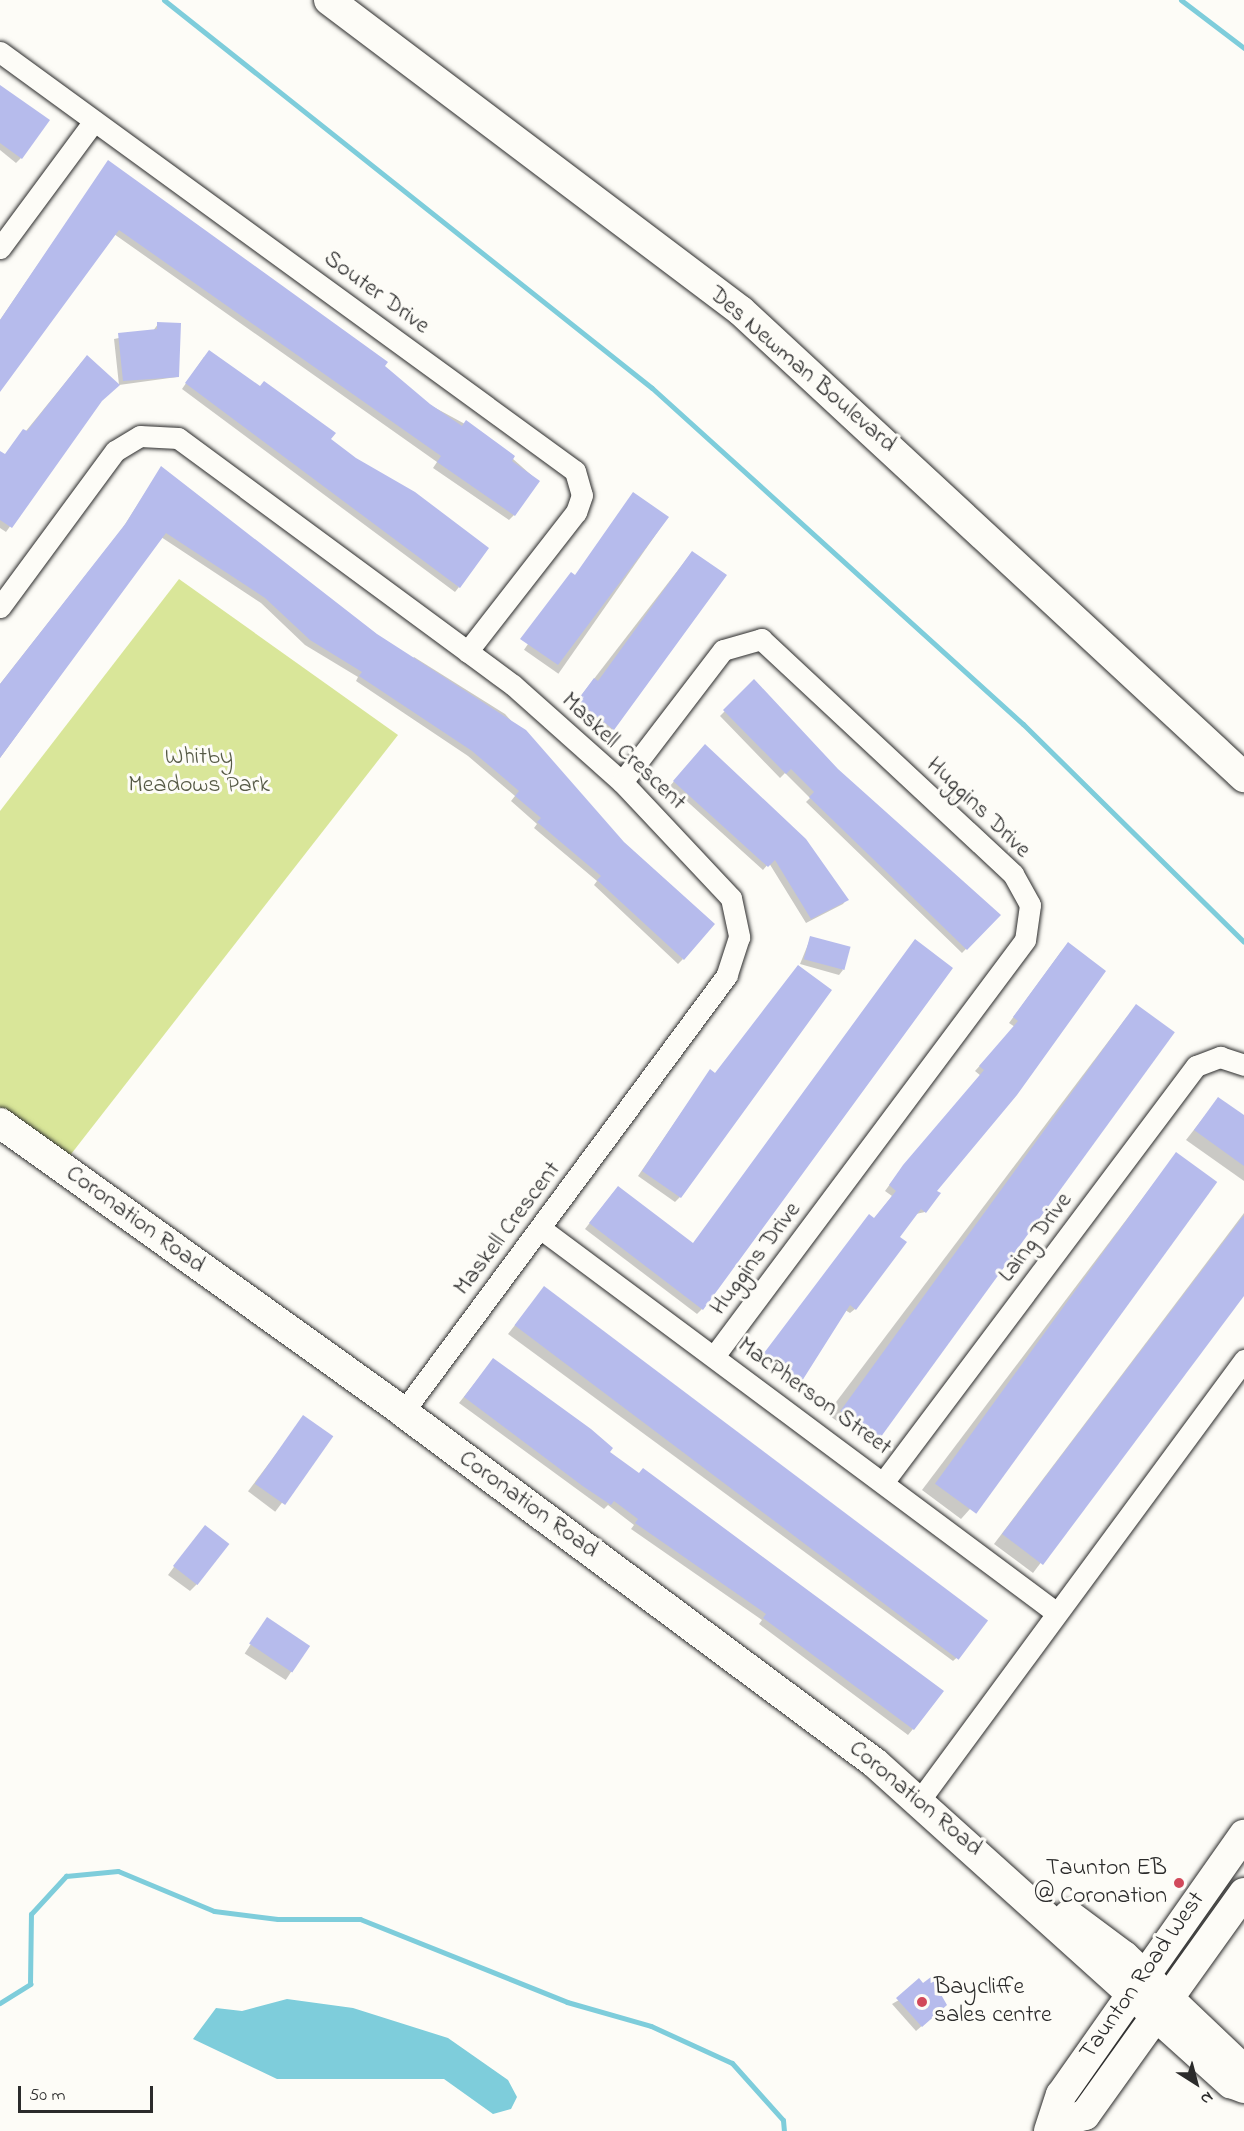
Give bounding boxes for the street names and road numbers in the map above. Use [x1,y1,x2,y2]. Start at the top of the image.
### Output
street label: Souter Drive [317,245,435,341]
street label: Des Newman Boulevard [702,281,902,459]
street label: Maskell Crescent [555,687,691,817]
street label: Huggins Drive [920,751,1036,865]
street label: Maskell Crescent [448,1156,568,1302]
street label: Coronation Road [60,1160,210,1280]
street label: Laing Drive [993,1187,1079,1289]
street label: Huggins Drive [704,1197,808,1321]
street label: MacPherson Street [731,1331,897,1463]
street label: Coronation Road [453,1445,603,1565]
street label: Coronation Road [842,1735,988,1863]
street label: Taunton Road West [1074,1886,1212,2066]

